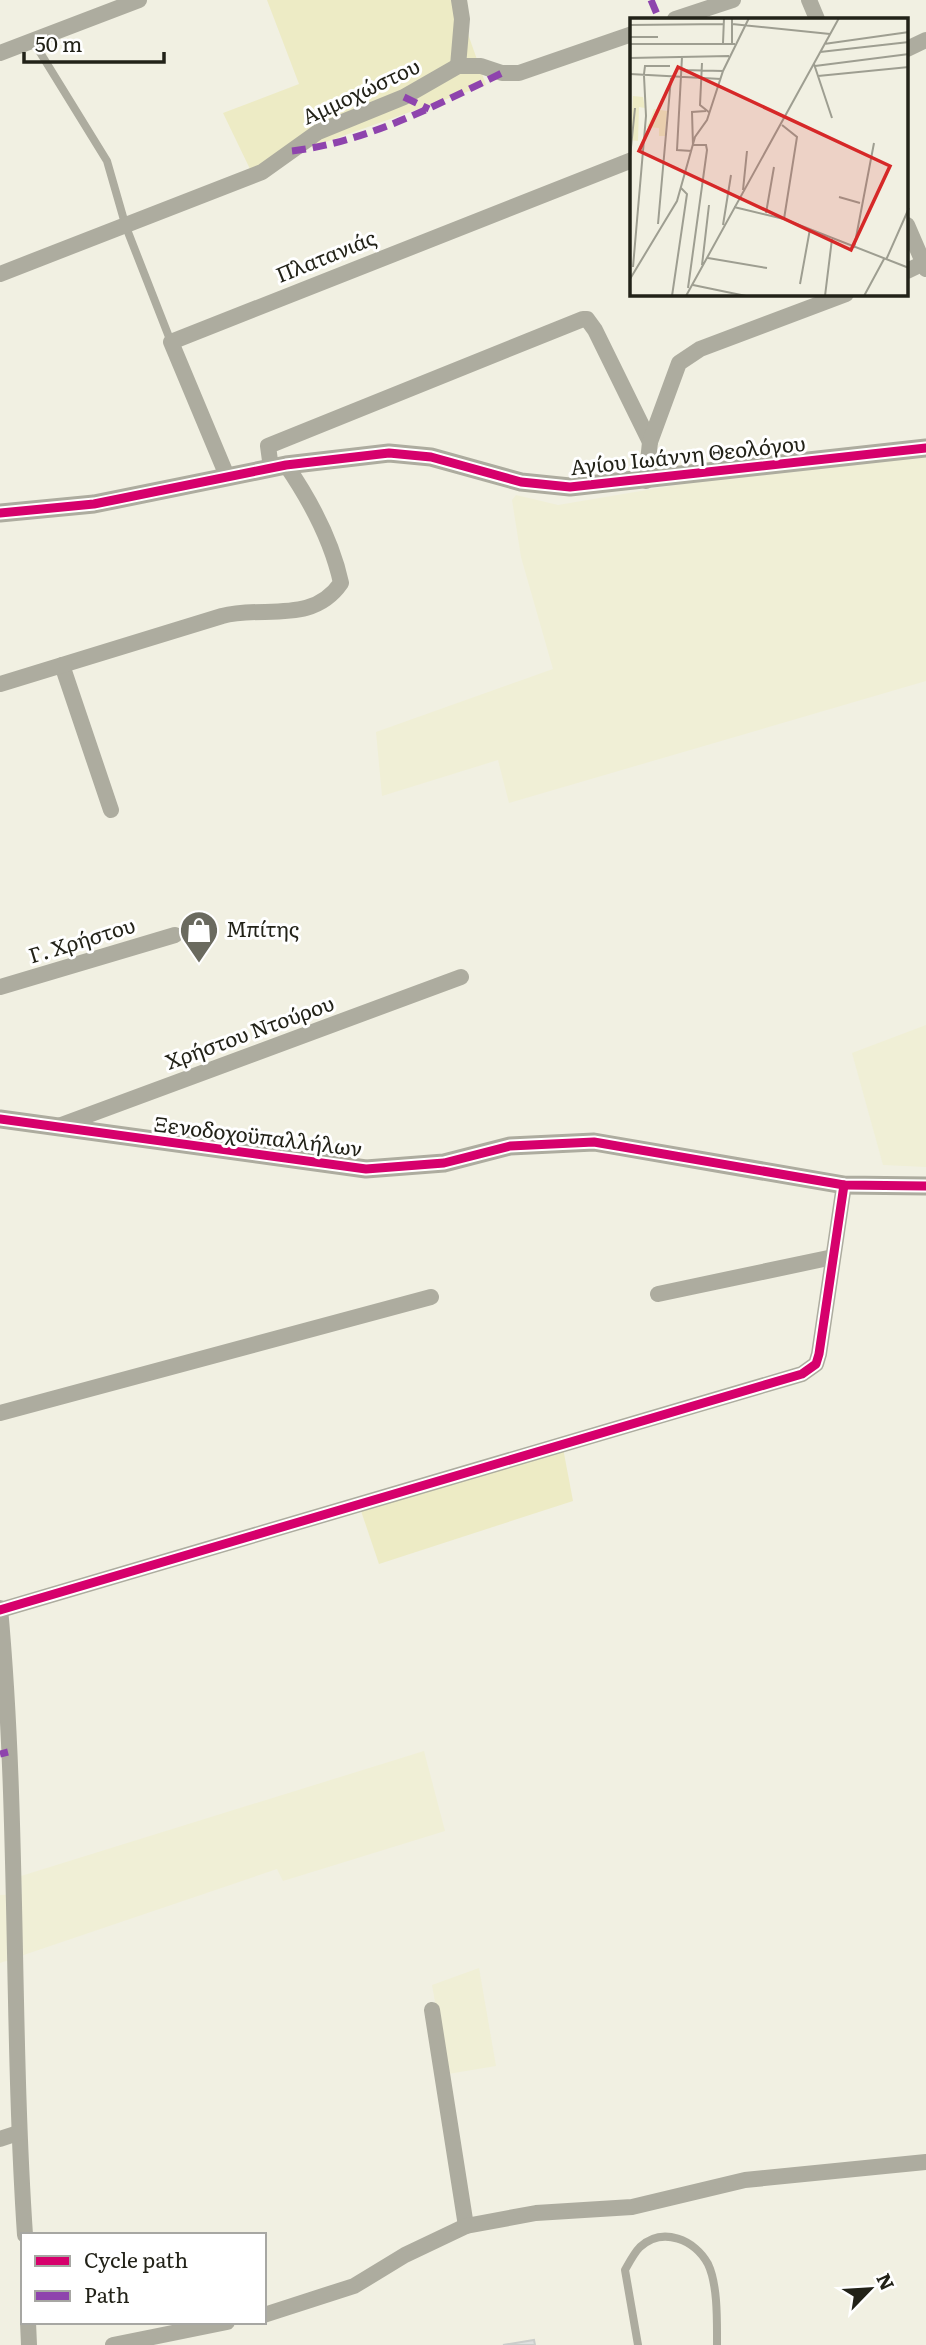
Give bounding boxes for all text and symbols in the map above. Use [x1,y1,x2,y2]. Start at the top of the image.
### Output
inset map [630,18,908,296]
scale bar [24,21,164,65]
text: 50 m [35,27,82,58]
street label: Αμμοχώστου [296,49,424,131]
street label: Πλατανιάς [270,221,380,289]
street label: Αγίου Ιωάννη Θεολόγου [569,426,807,481]
street label: Γ. Χρήστου [24,908,138,970]
shop icon: Μπίτης [178,909,220,964]
place label: Μπίτης [226,912,299,943]
street label: Χρήστου Ντούρου [160,986,338,1076]
street label: Ξενοδοχοϋπαλλήλων [152,1106,364,1163]
legend [21,2233,266,2324]
text: Cycle path [84,2243,188,2274]
north arrow [835,2254,905,2324]
text: N [870,2268,902,2295]
text: Path [84,2278,130,2309]

